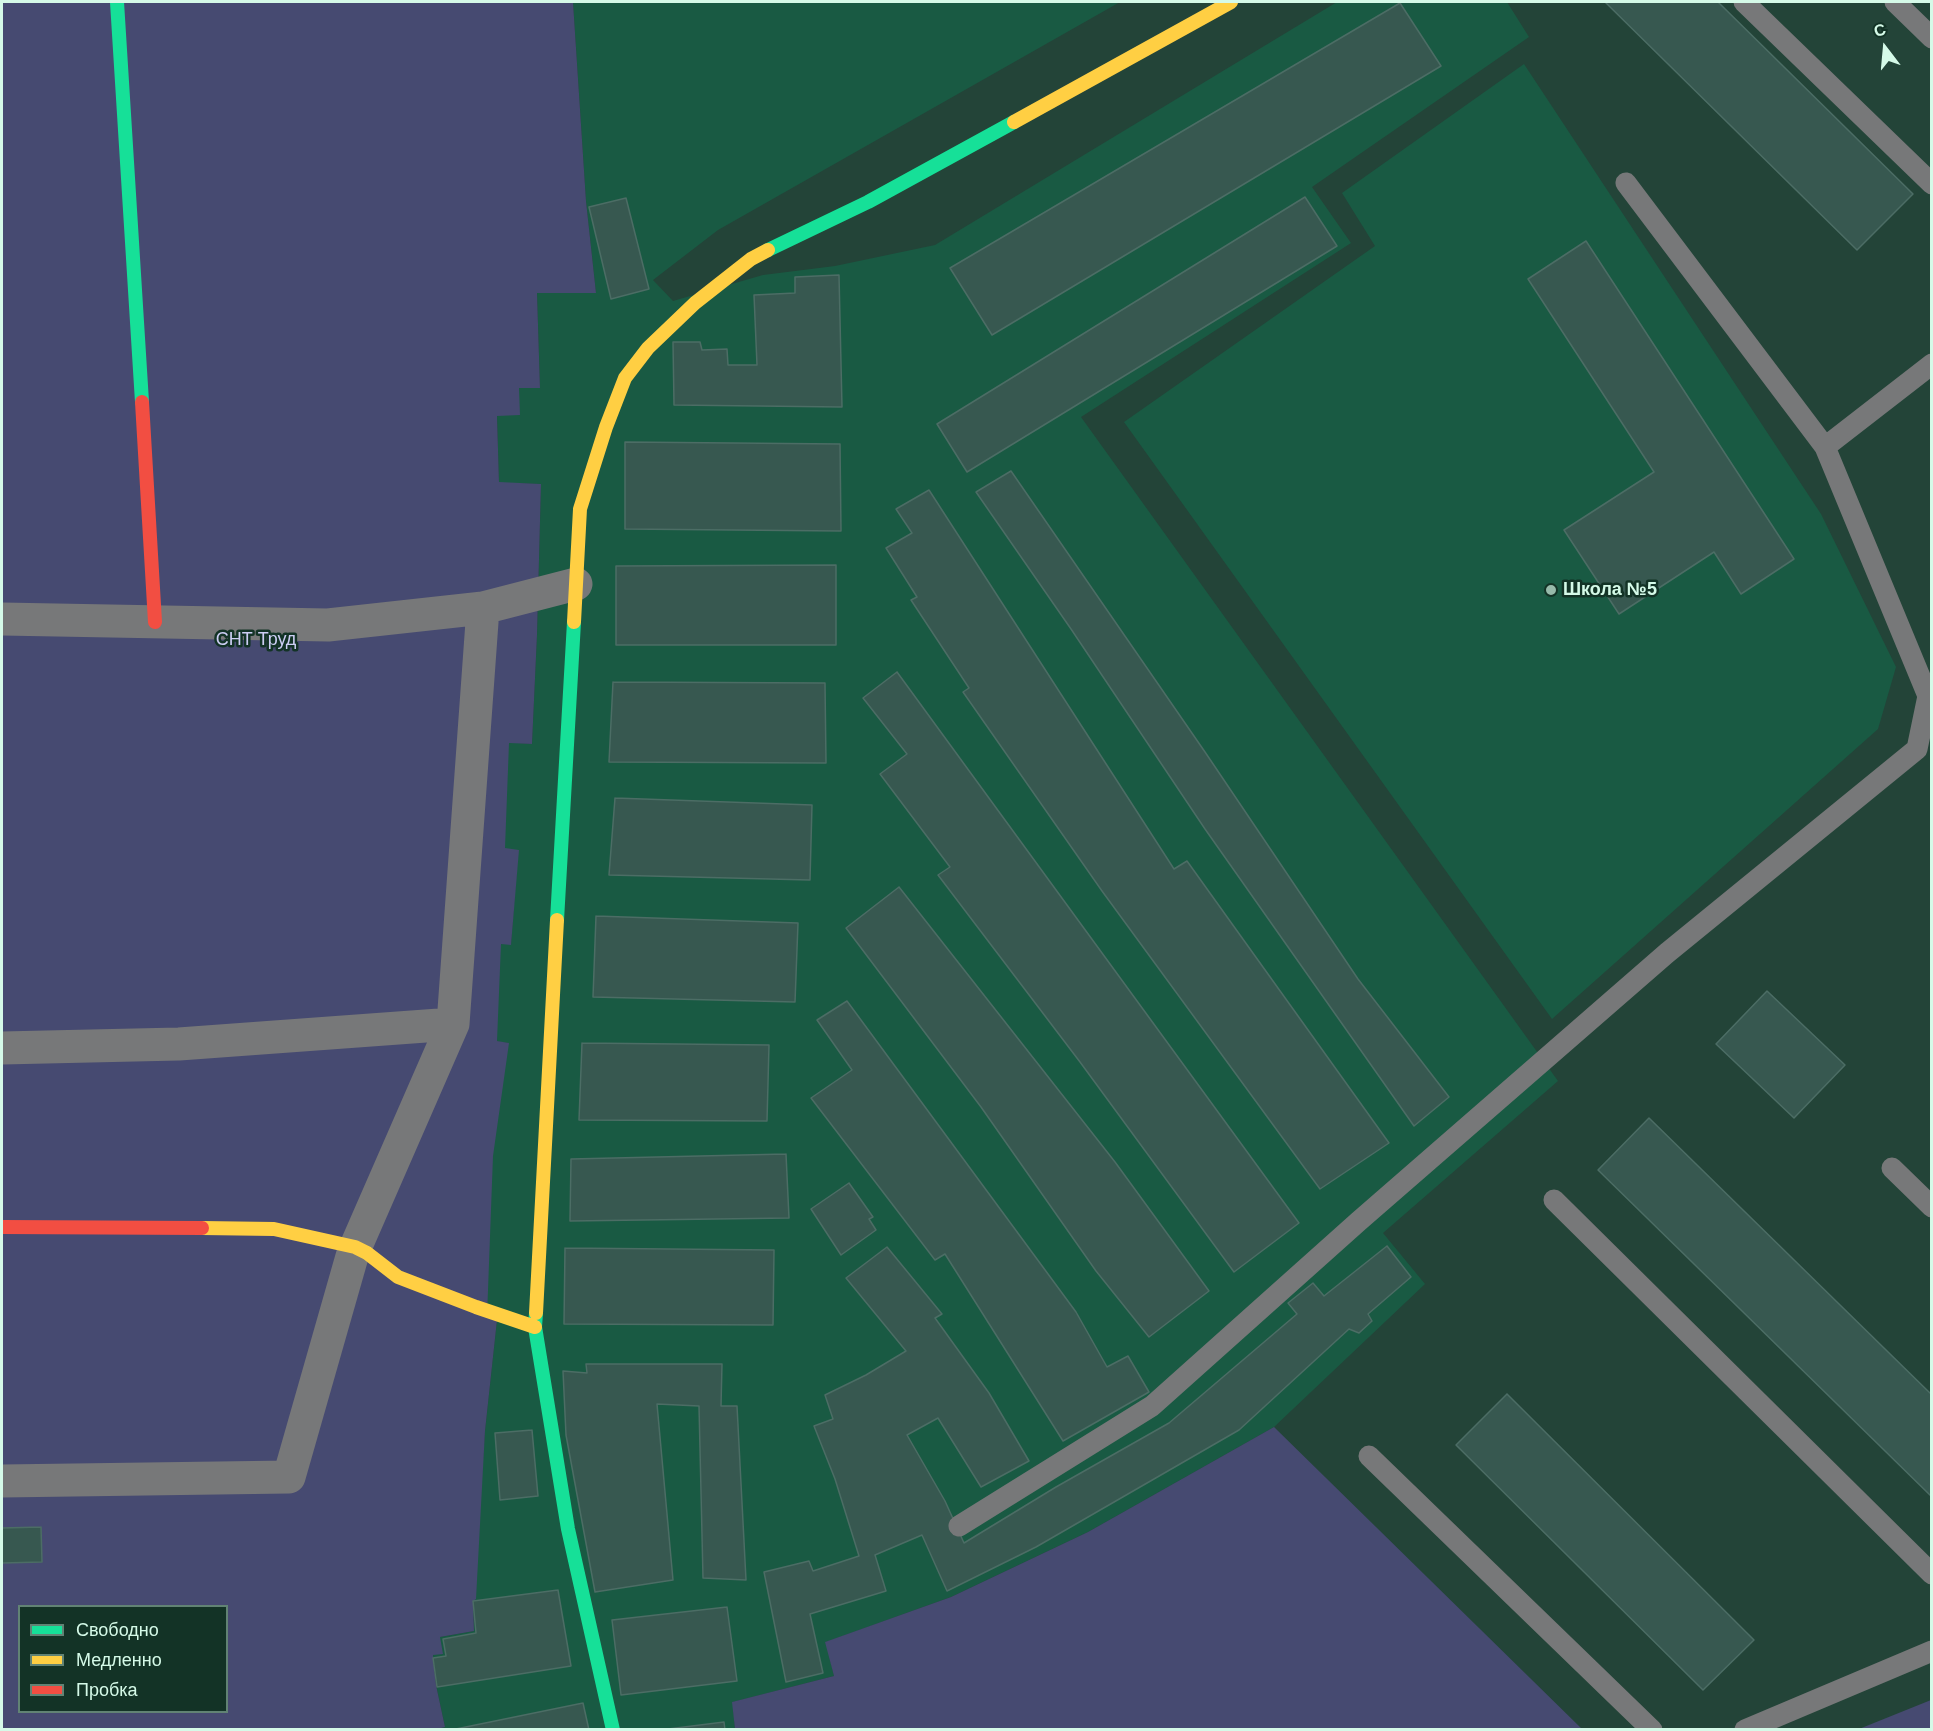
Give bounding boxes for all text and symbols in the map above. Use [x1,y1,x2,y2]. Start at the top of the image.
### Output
north arrow [1855,18,1915,78]
text: С [1872,20,1888,40]
place label: Школа №5 [1563,579,1657,601]
marker: Школа №5 [1544,583,1558,597]
park label: СНТ Труд [216,629,296,651]
legend [18,1605,228,1713]
text: Свободно [76,1620,159,1640]
text: Медленно [76,1650,162,1670]
text: Пробка [76,1680,138,1700]

